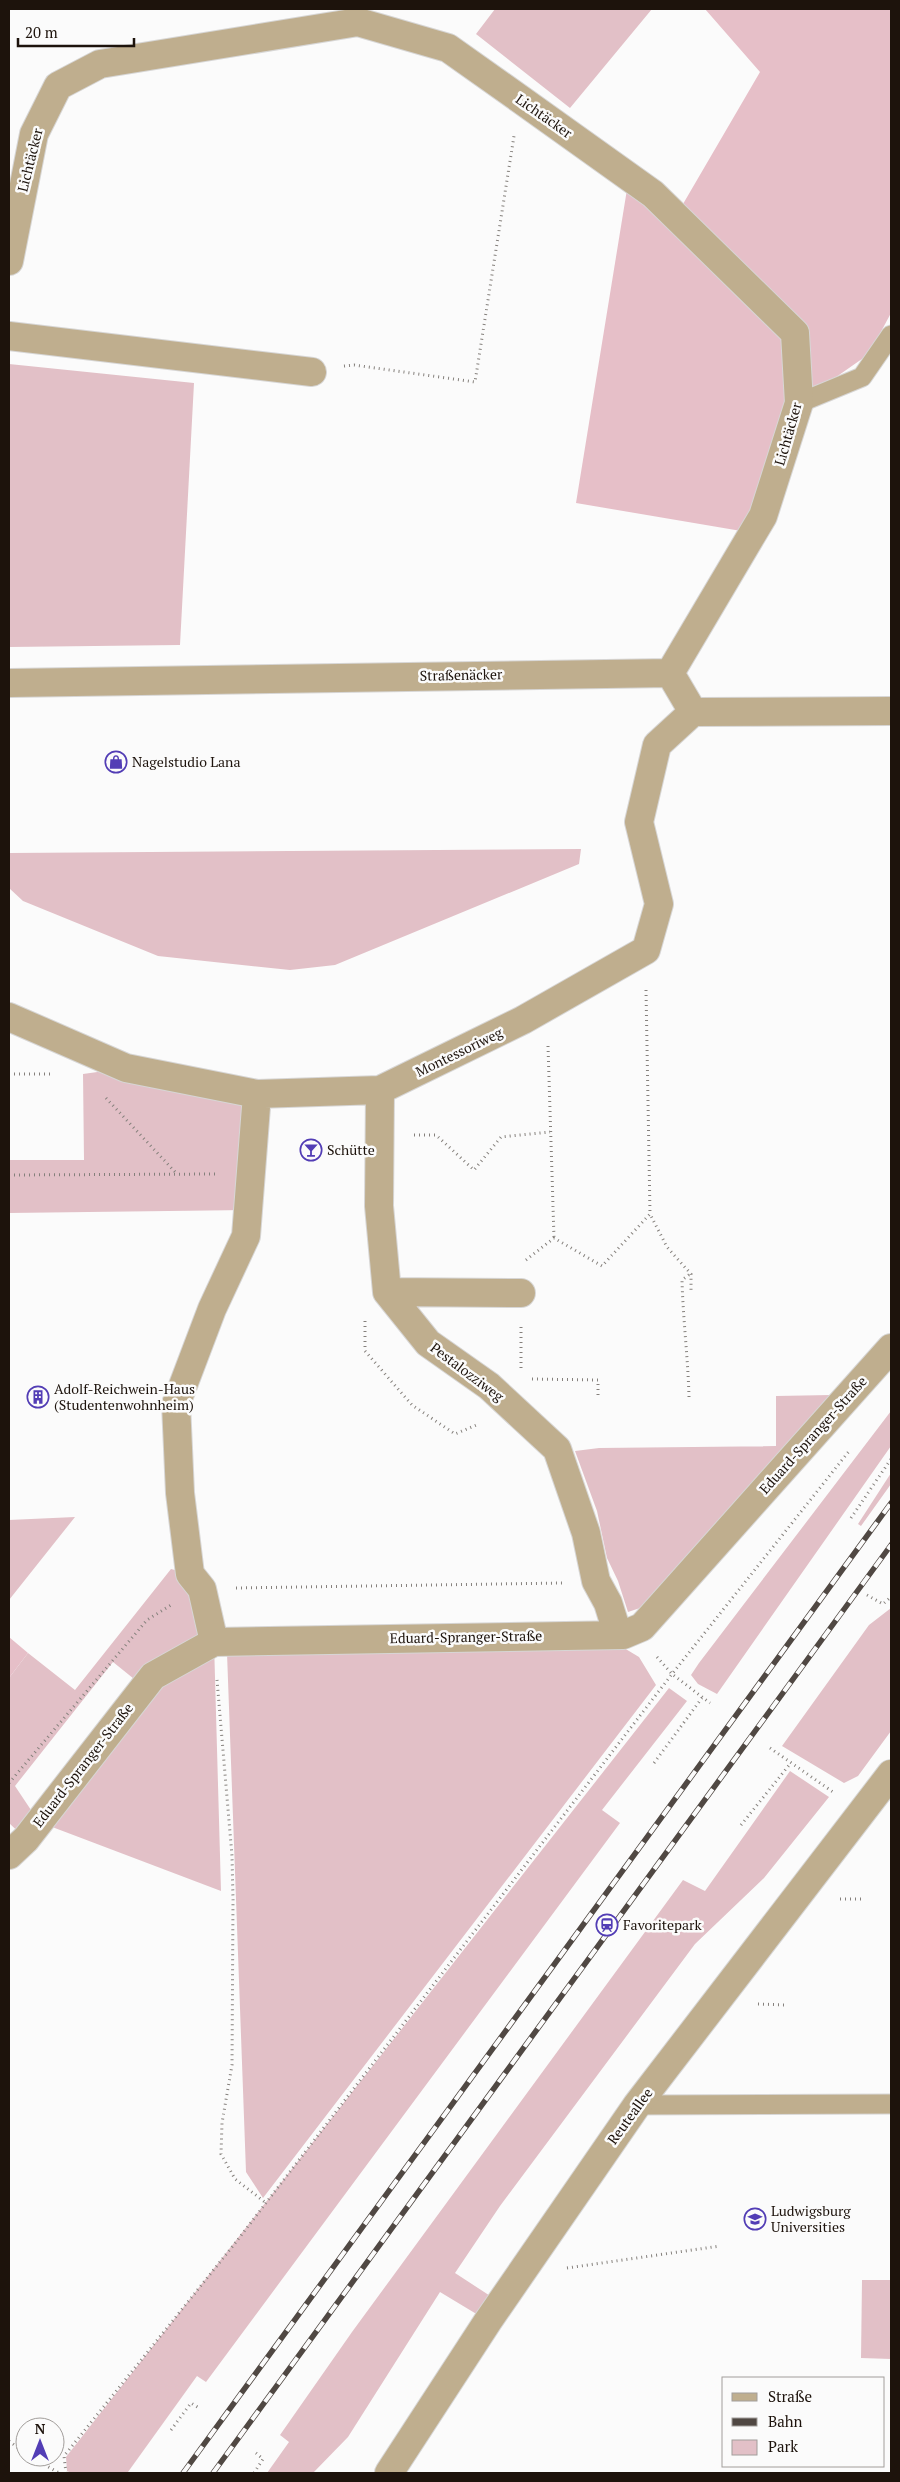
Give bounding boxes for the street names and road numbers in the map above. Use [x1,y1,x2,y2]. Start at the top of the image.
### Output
street label: Lichtäcker [512,89,577,142]
street label: Lichtäcker [12,125,47,194]
street label: Lichtäcker [769,399,806,468]
street label: Straßenäcker [420,664,503,685]
street label: Montessoriweg [412,1022,506,1081]
street label: Pestalozziweg [427,1338,508,1406]
street label: Eduard-Spranger-Straße [755,1372,871,1498]
street label: Eduard-Spranger-Straße [390,1626,542,1647]
street label: Eduard-Spranger-Straße [28,1699,137,1831]
street label: Reuteallee [603,2084,657,2148]

